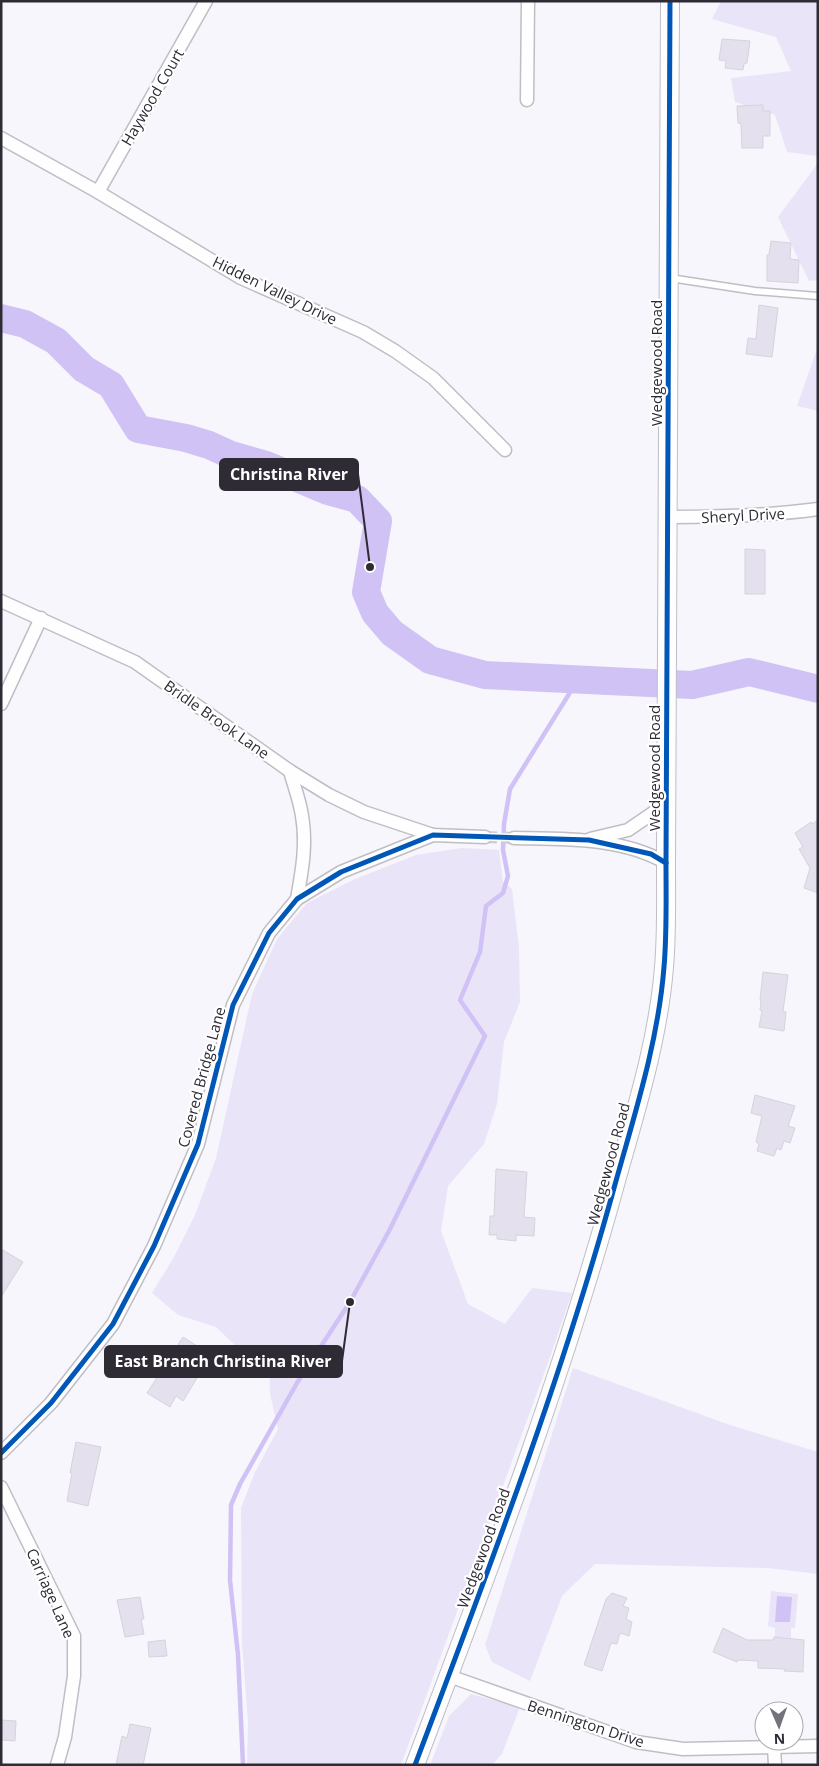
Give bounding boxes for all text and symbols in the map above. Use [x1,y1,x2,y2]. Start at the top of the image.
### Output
street label: Haywood Court [116,45,188,149]
street label: Hidden Valley Drive [209,251,341,329]
street label: Wedgewood Road [646,300,666,426]
callout: Christina River [220,459,358,490]
text: Christina River [230,463,348,485]
street label: Sheryl Drive [701,503,785,527]
street label: Bridle Brook Lane [160,675,274,763]
street label: Wedgewood Road [644,705,664,831]
street label: Covered Bridge Lane [173,1004,229,1150]
street label: Wedgewood Road [582,1100,634,1228]
callout: East Branch Christina River [105,1346,342,1377]
text: East Branch Christina River [114,1350,332,1372]
street label: Wedgewood Road [452,1485,514,1611]
street label: Carriage Lane [22,1545,80,1641]
street label: Bennington Drive [525,1695,647,1751]
north arrow [754,1701,804,1751]
text: N [773,1730,785,1749]

